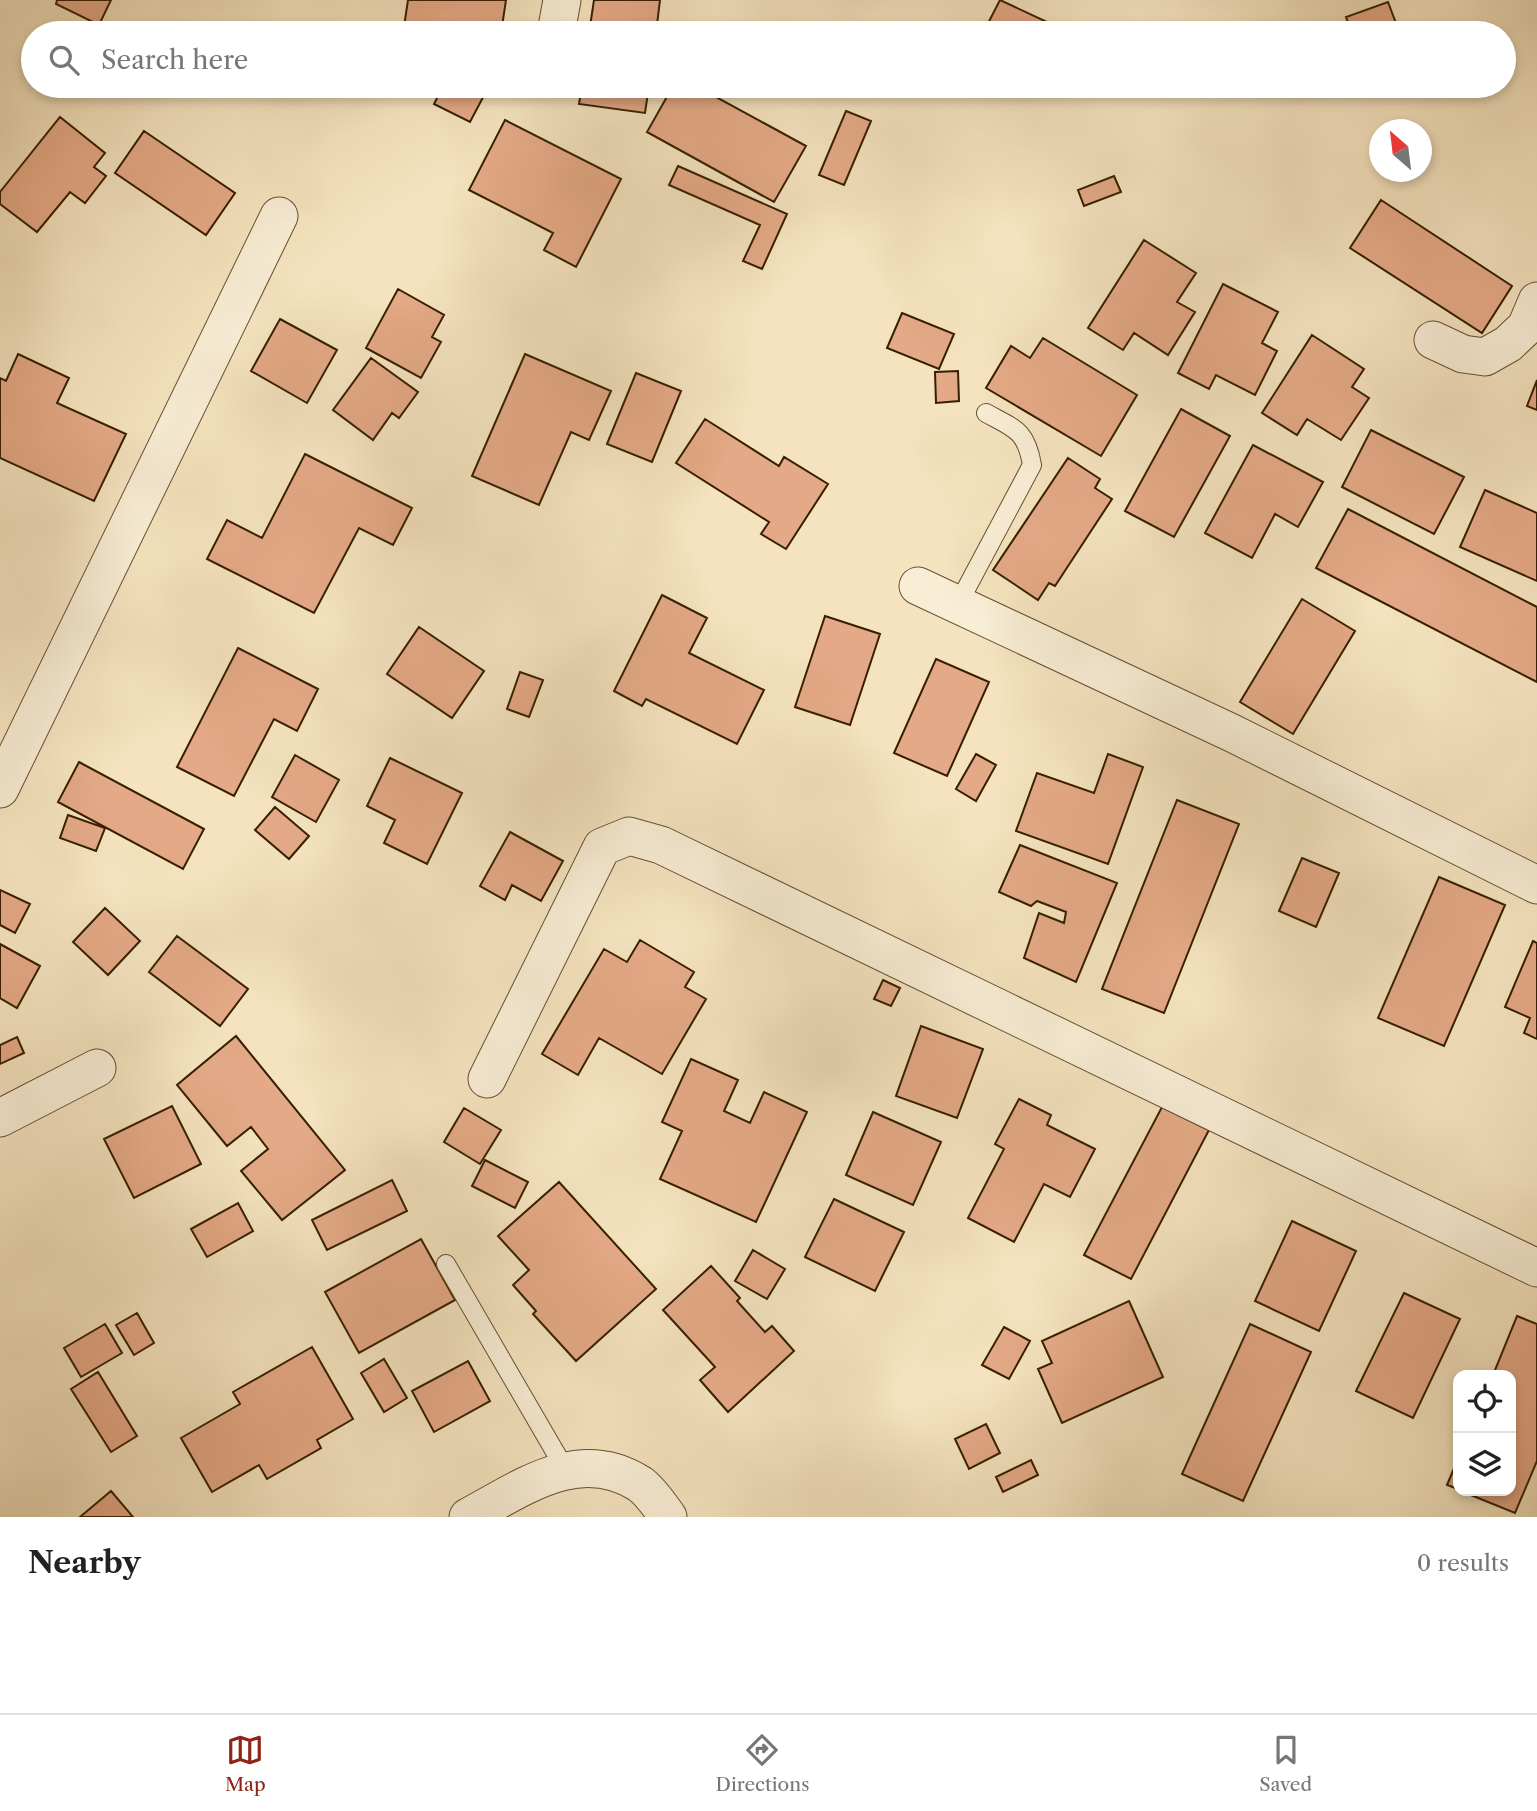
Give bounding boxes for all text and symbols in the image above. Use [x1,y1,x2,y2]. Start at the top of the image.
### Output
search box [21,21,1516,98]
icon: search [45,41,83,79]
text: Search here [101,44,248,76]
north arrow [1369,119,1432,182]
map controls [1453,1370,1516,1496]
button: locate [1453,1370,1516,1433]
button: layers [1453,1433,1516,1496]
text: Nearby [28,1544,141,1581]
text: 0 results [1417,1549,1509,1577]
tab: Map [225,1731,266,1796]
tab: Directions [716,1731,809,1796]
tab: Saved [1259,1731,1312,1796]

